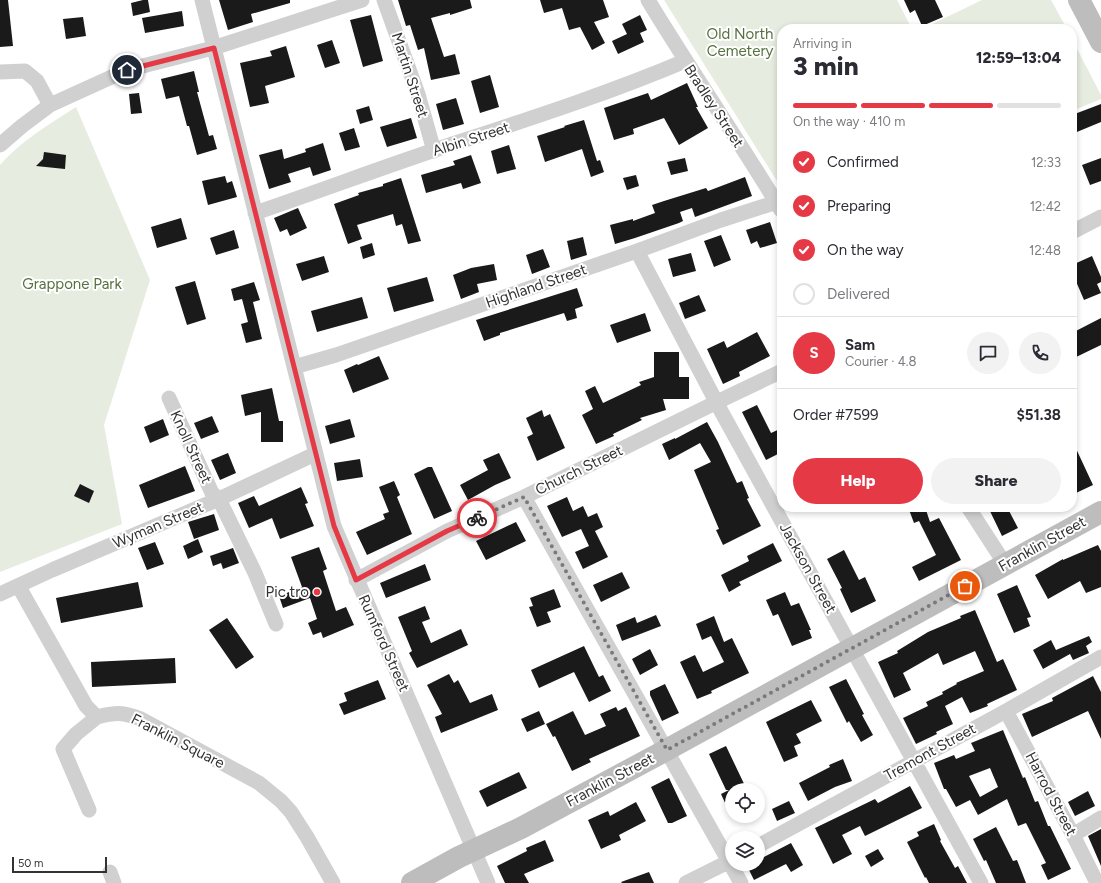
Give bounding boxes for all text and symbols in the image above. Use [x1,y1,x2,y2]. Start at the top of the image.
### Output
park label: Old North Cemetery [707,25,773,60]
street label: Martin Street [388,30,432,120]
text: Arriving in [793,36,852,51]
text: 12:59–13:04 [976,49,1061,67]
text: 3 min [793,50,859,82]
pin [110,53,144,87]
icon: home [116,59,138,81]
street label: Bradley Street [680,61,748,151]
text: On the way · 410 m [793,114,905,129]
street label: Albin Street [430,118,512,160]
icon: check [793,151,815,173]
text: Confirmed [827,153,899,171]
text: 12:33 [1031,155,1061,170]
icon: check [793,195,815,217]
text: Preparing [827,197,891,215]
text: 12:42 [1030,199,1061,214]
icon: check [793,239,815,261]
text: On the way [827,241,904,259]
text: 12:48 [1029,243,1061,258]
street label: Highland Street [483,260,589,312]
park label: Grappone Park [22,275,122,293]
text: Delivered [827,285,890,303]
button: chat [967,332,1009,374]
button: phone [1019,332,1061,374]
text: Sam [845,336,875,354]
text: S [809,344,819,362]
text: Courier · 4.8 [845,354,917,369]
text: Order #7599 [793,406,879,424]
text: $51.38 [1016,406,1061,424]
street label: Knoll Street [166,408,216,487]
street label: Church Street [532,441,626,499]
button: Help [793,458,923,504]
button: Share [931,458,1061,504]
street label: Wyman Street [110,498,206,552]
courier [457,498,497,538]
icon: bike [466,507,488,529]
street label: Franklin Street [995,512,1089,575]
street label: Jackson Street [776,520,840,617]
pin [948,569,982,603]
icon: bag [954,575,976,597]
place label: Pic tro [266,583,309,601]
marker: Pic tro [312,587,322,597]
street label: Rumford Street [355,592,414,695]
street label: Franklin Square [128,710,228,772]
street label: Tremont Street [881,719,979,785]
street label: Franklin Street [563,749,657,811]
street label: Harrod Street [1021,749,1081,839]
map controls [725,783,765,871]
button: locate [725,783,765,823]
button: layers [725,831,765,871]
scale bar [12,855,107,874]
text: 50 m [18,857,43,870]

